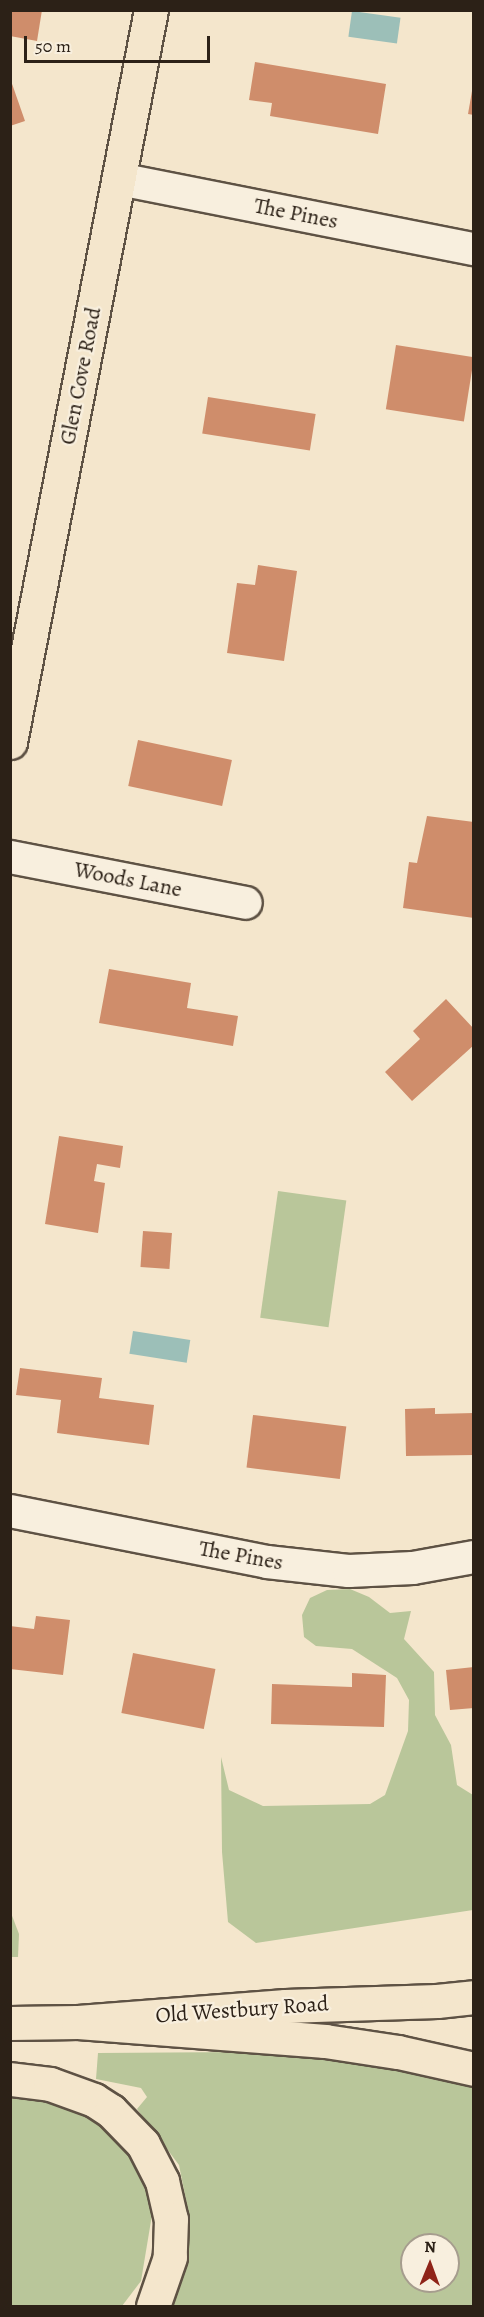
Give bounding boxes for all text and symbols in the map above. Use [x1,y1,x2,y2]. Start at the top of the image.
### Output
scale bar [27,24,213,62]
text: 50 m [35,34,71,58]
street label: The Pines [252,193,340,235]
street label: Glen Cove Road [55,305,107,447]
street label: Woods Lane [72,857,184,903]
street label: The Pines [197,1536,285,1576]
street label: Old Westbury Road [155,1991,329,2029]
north arrow [400,2233,460,2293]
text: N [424,2236,436,2258]

